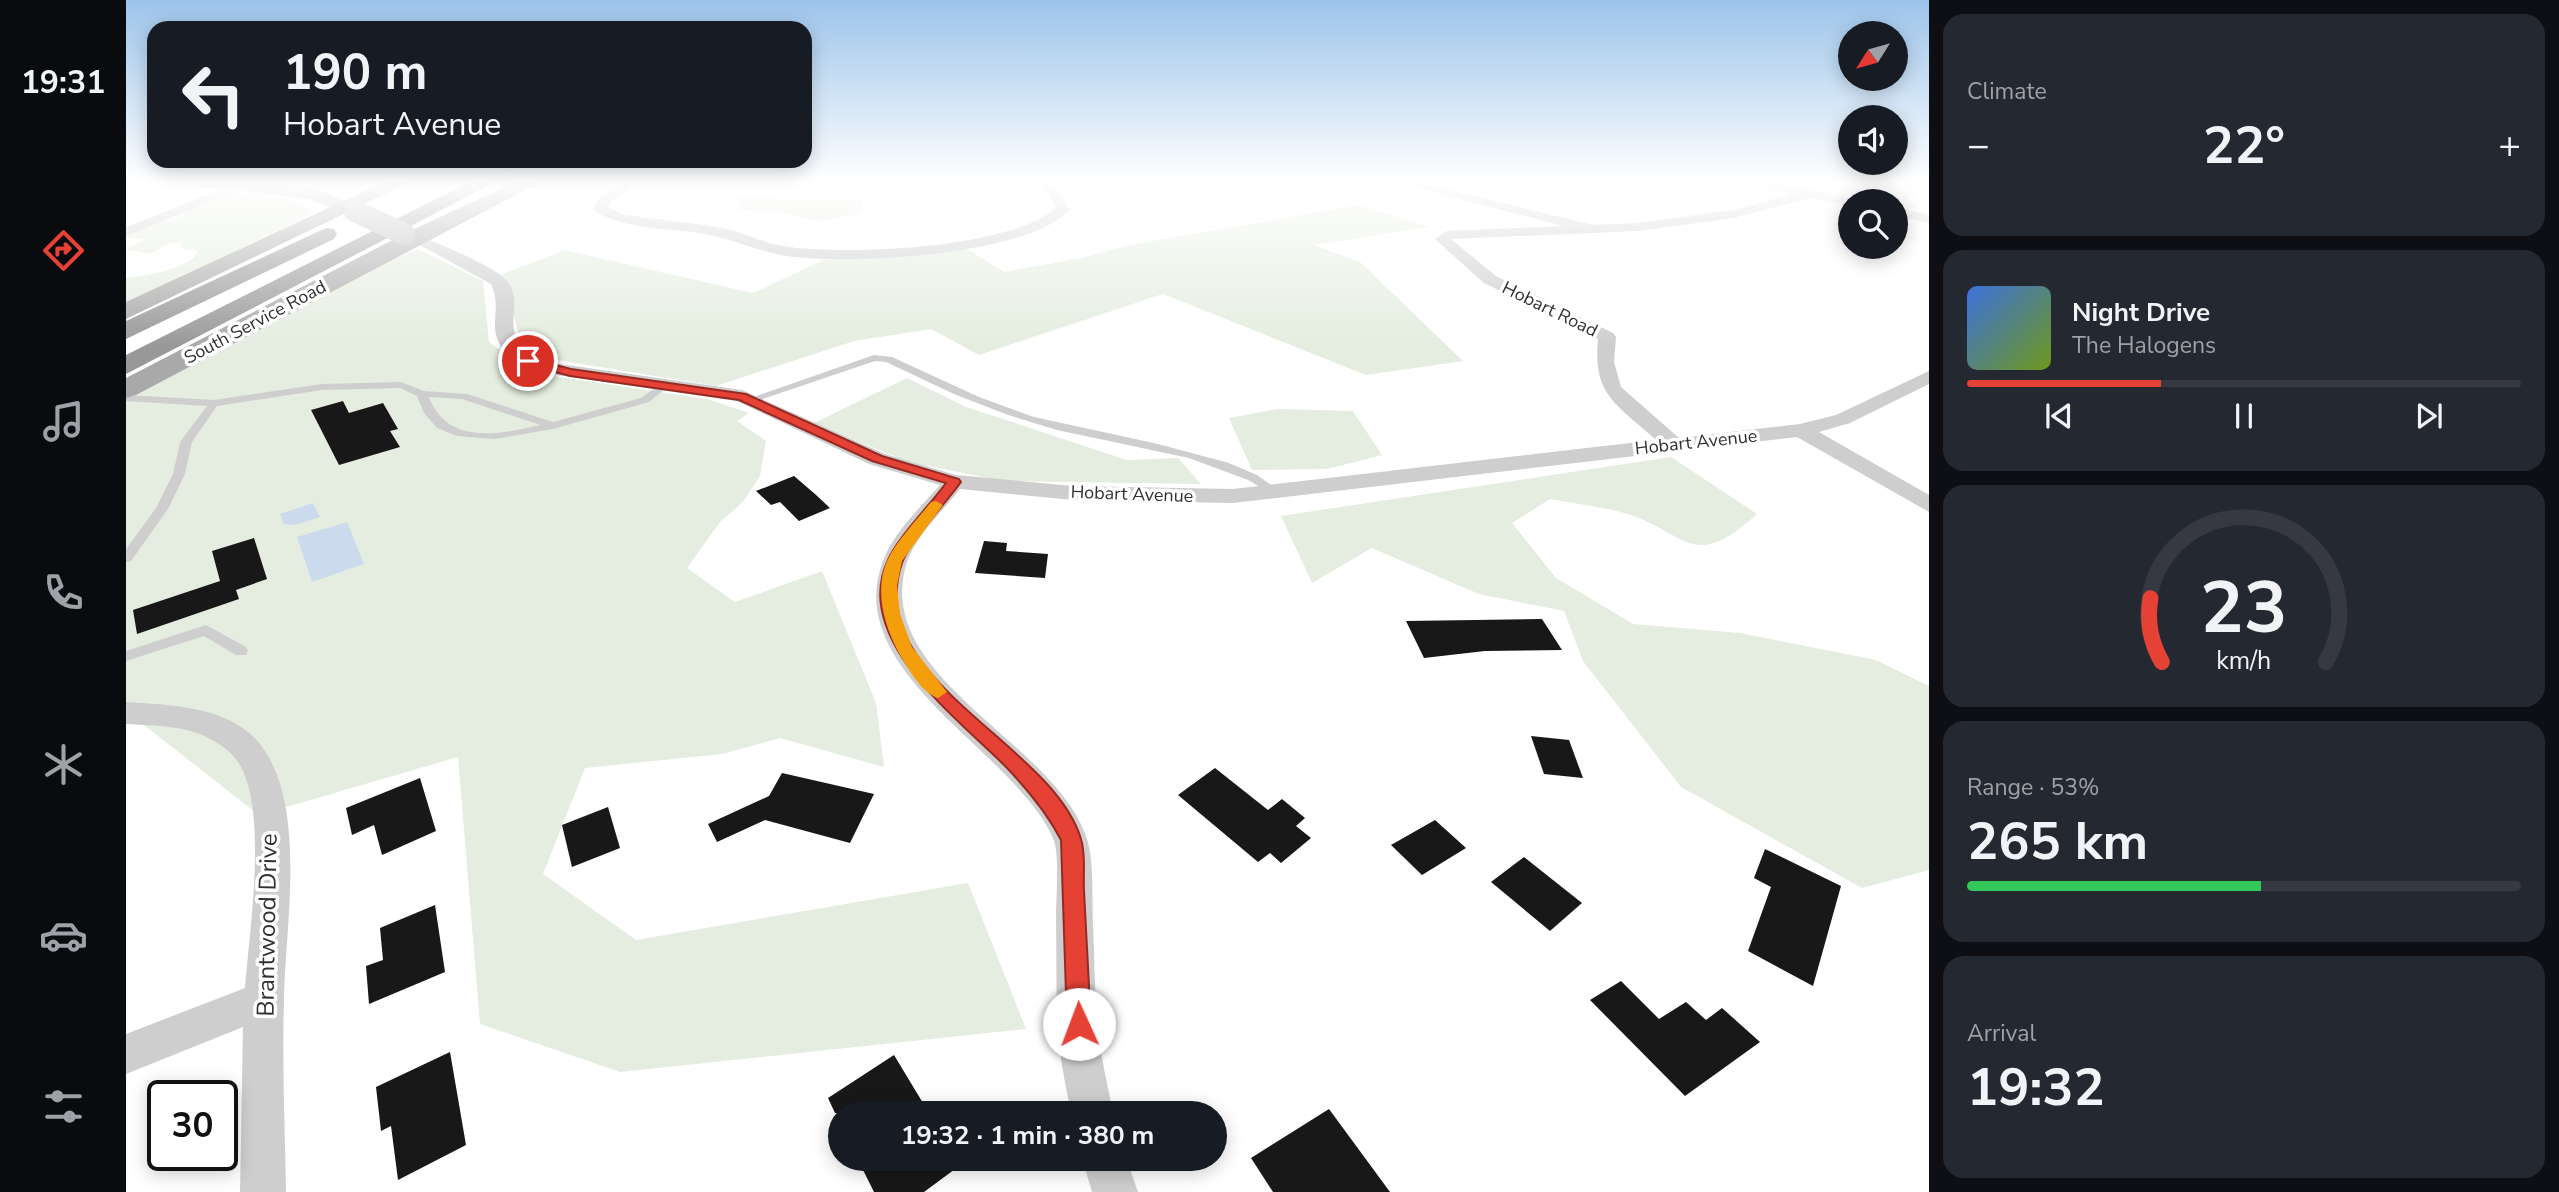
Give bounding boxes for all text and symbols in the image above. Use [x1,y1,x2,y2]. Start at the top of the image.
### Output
north arrow [1838,21,1908,91]
map controls [1838,21,1908,259]
text: 190 m [283,39,427,106]
icon: left [168,49,259,140]
text: 19:31 [21,61,105,104]
text: Climate [1967,76,2047,107]
text: Hobart Avenue [283,103,501,146]
button: sound [1838,105,1908,175]
text: 22° [2203,110,2285,181]
text: − [1967,120,1990,171]
text: + [2498,120,2521,171]
button: search [1838,189,1908,259]
icon: directions [39,226,88,275]
street label: South Service Road [180,274,330,370]
street label: Hobart Road [1498,276,1602,342]
text: Night Drive [2072,295,2210,330]
text: The Halogens [2072,330,2216,361]
pin [498,331,558,391]
icon: arrive [509,342,547,380]
icon: music [39,397,88,446]
icon: previous [2040,397,2078,435]
icon: pause [2225,397,2263,435]
icon: next [2410,397,2448,435]
street label: Hobart Avenue [1634,424,1758,460]
street label: Hobart Avenue [1070,480,1194,508]
text: 23 [2200,558,2288,658]
icon: phone [39,568,88,617]
text: km/h [2216,644,2272,678]
icon: climate [39,740,88,789]
text: Range · 53% [1967,772,2099,803]
text: 265 km [1967,806,2148,877]
street label: Brantwood Drive [249,833,285,1017]
icon: car [39,911,88,960]
position arrow [1042,987,1116,1061]
text: Arrival [1967,1018,2036,1049]
text: 19:32 [1967,1052,2105,1123]
speed limit sign: 30 [147,1080,238,1171]
icon: filters [39,1082,88,1131]
text: 19:32 · 1 min · 380 m [901,1118,1154,1153]

